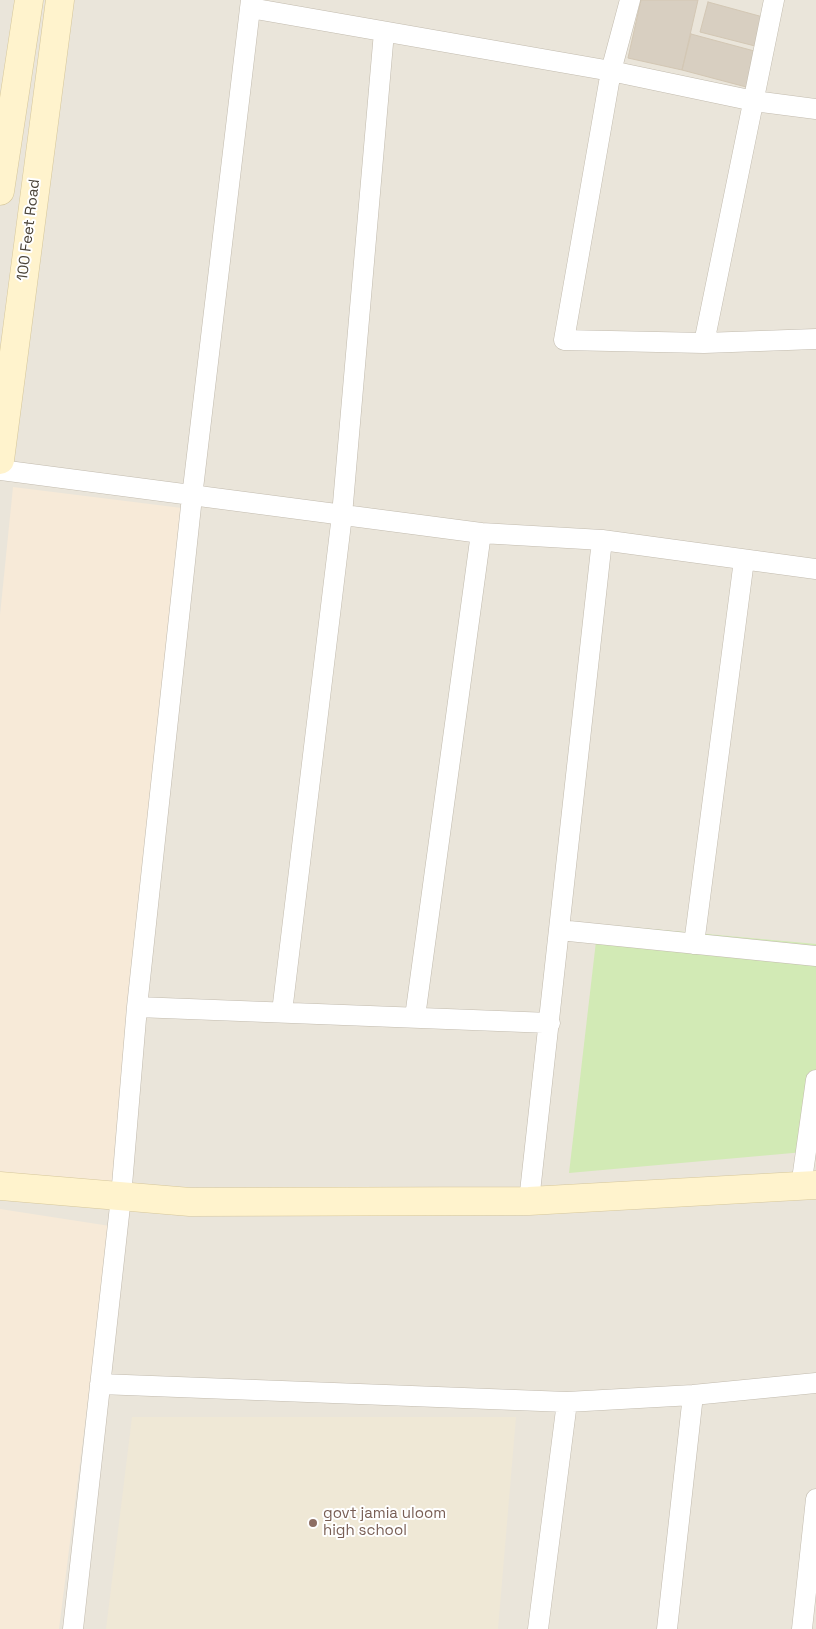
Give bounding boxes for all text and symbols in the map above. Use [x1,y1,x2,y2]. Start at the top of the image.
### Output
street label: 100 Feet Road [14,178,44,282]
place label: govt jamia uloom high school [323,1505,446,1540]
marker: govt jamia uloom high school [307,1517,319,1529]

